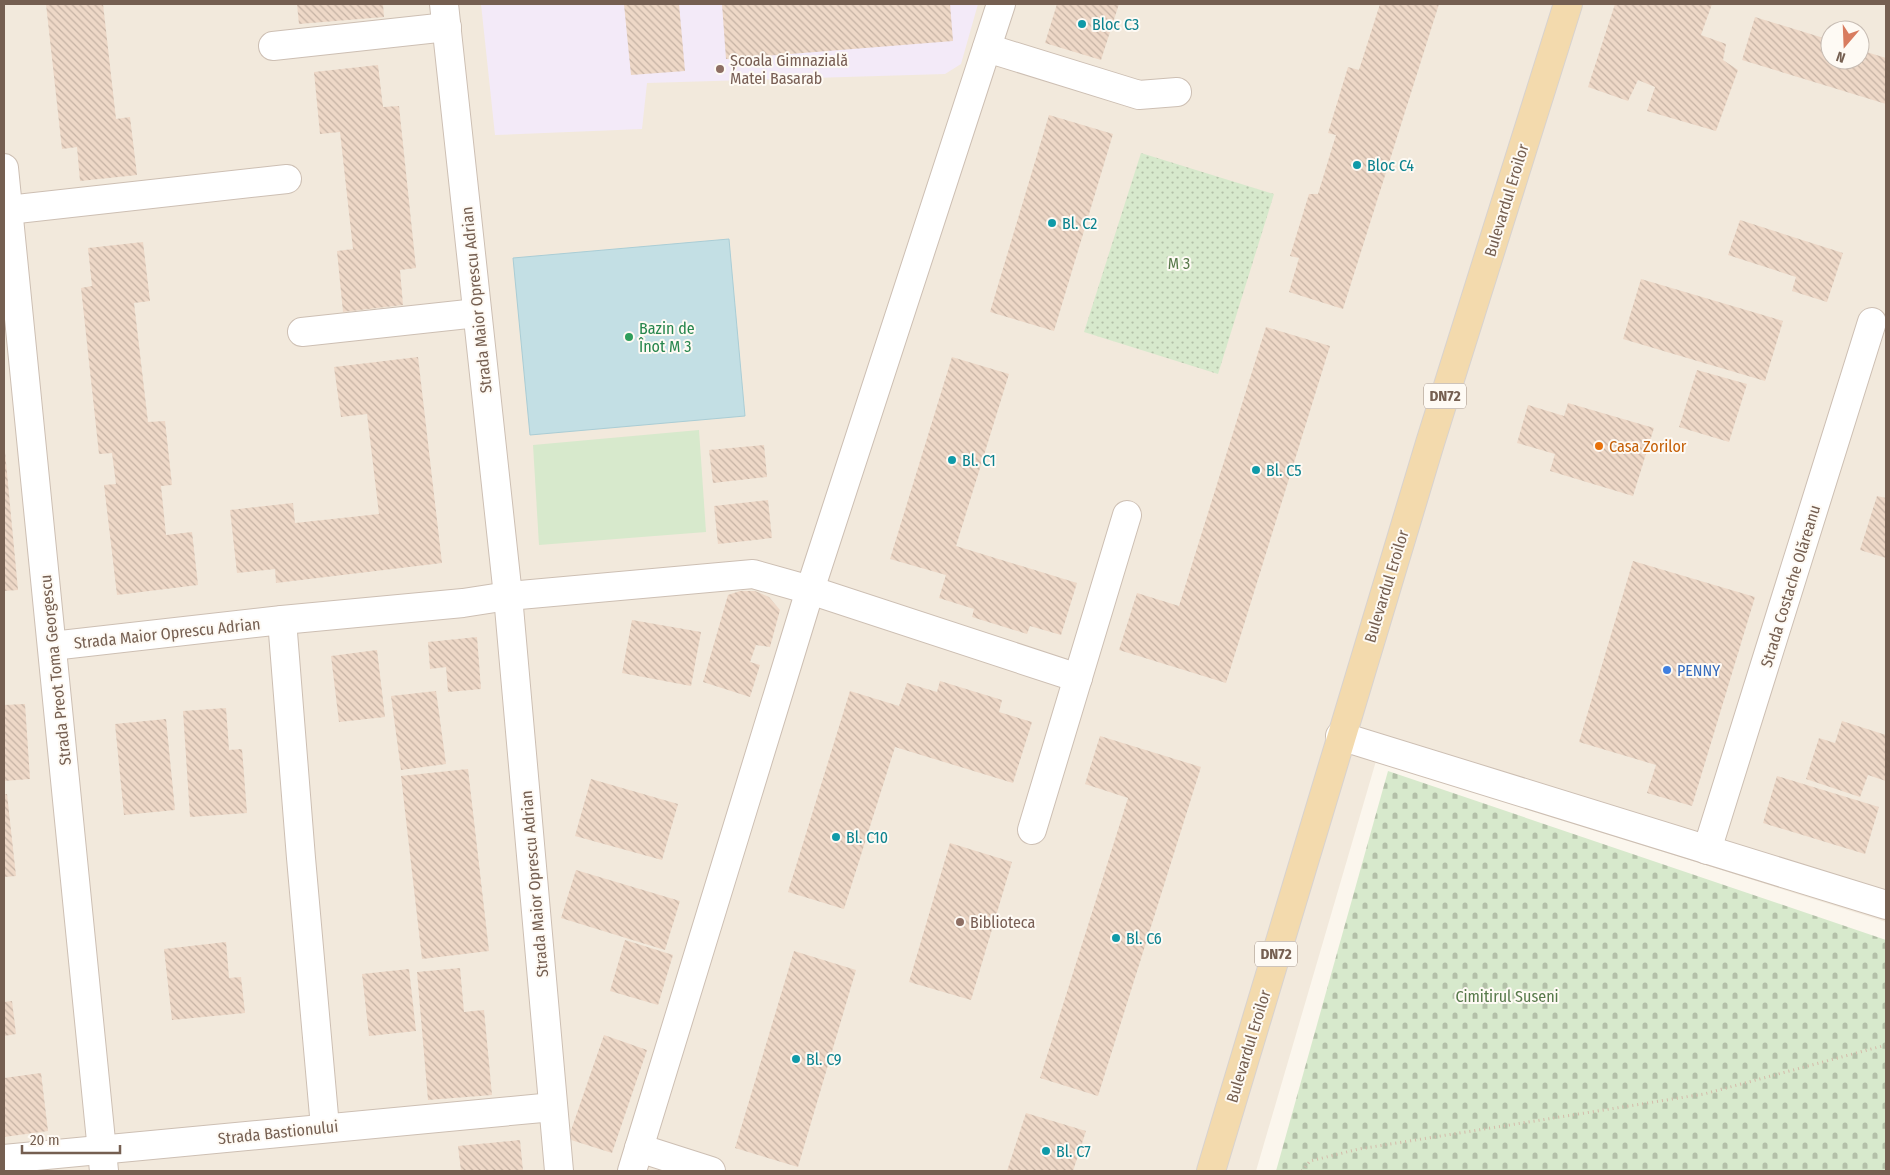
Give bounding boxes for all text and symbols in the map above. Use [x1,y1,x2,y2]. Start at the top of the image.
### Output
place label: Bloc C3 [1092,15,1139,34]
marker: Bloc C3 [1076,18,1088,30]
north arrow [1820,20,1870,70]
text: N [1834,47,1848,66]
place label: Școala Gimnazială Matei Basarab [730,51,848,88]
marker: Școala Gimnazială Matei Basarab [714,63,726,75]
street label: Bulevardul Eroilor [1480,141,1533,259]
place label: Bloc C4 [1367,156,1414,175]
marker: Bloc C4 [1351,159,1363,171]
street label: Strada Maior Oprescu Adrian [457,206,496,394]
place label: Bl. C2 [1062,214,1097,233]
marker: Bl. C2 [1046,217,1058,229]
park label: M 3 [1168,254,1190,273]
place label: Bazin de Înot M 3 [638,319,695,356]
marker: Bazin de Înot M 3 [623,331,635,343]
road number: DN72 [1424,384,1466,408]
place label: Casa Zorilor [1609,437,1687,456]
marker: Casa Zorilor [1593,440,1605,452]
place label: Bl. C1 [962,451,996,470]
marker: Bl. C1 [946,454,958,466]
place label: Bl. C5 [1266,461,1302,480]
marker: Bl. C5 [1250,464,1262,476]
street label: Strada Costache Olăreanu [1757,503,1824,670]
street label: Bulevardul Eroilor [1360,527,1413,645]
street label: Strada Preot Toma Georgescu [36,574,75,766]
street label: Strada Maior Oprescu Adrian [73,614,261,653]
place label: PENNY [1677,661,1720,680]
marker: PENNY [1661,664,1673,676]
street label: Strada Maior Oprescu Adrian [517,790,552,978]
place label: Bl. C10 [846,828,888,847]
marker: Bl. C10 [830,831,842,843]
place label: Biblioteca [970,913,1036,932]
marker: Biblioteca [954,916,966,928]
place label: Bl. C6 [1126,929,1162,948]
marker: Bl. C6 [1110,932,1122,944]
road number: DN72 [1255,942,1297,966]
street label: Bulevardul Eroilor [1222,987,1275,1105]
park label: Cimitirul Suseni [1455,987,1559,1006]
place label: Bl. C9 [806,1050,842,1069]
marker: Bl. C9 [790,1053,802,1065]
street label: Strada Bastionului [217,1117,339,1148]
scale bar [22,1122,120,1154]
text: 20 m [30,1131,60,1149]
place label: Bl. C7 [1056,1142,1091,1161]
marker: Bl. C7 [1040,1145,1052,1157]

